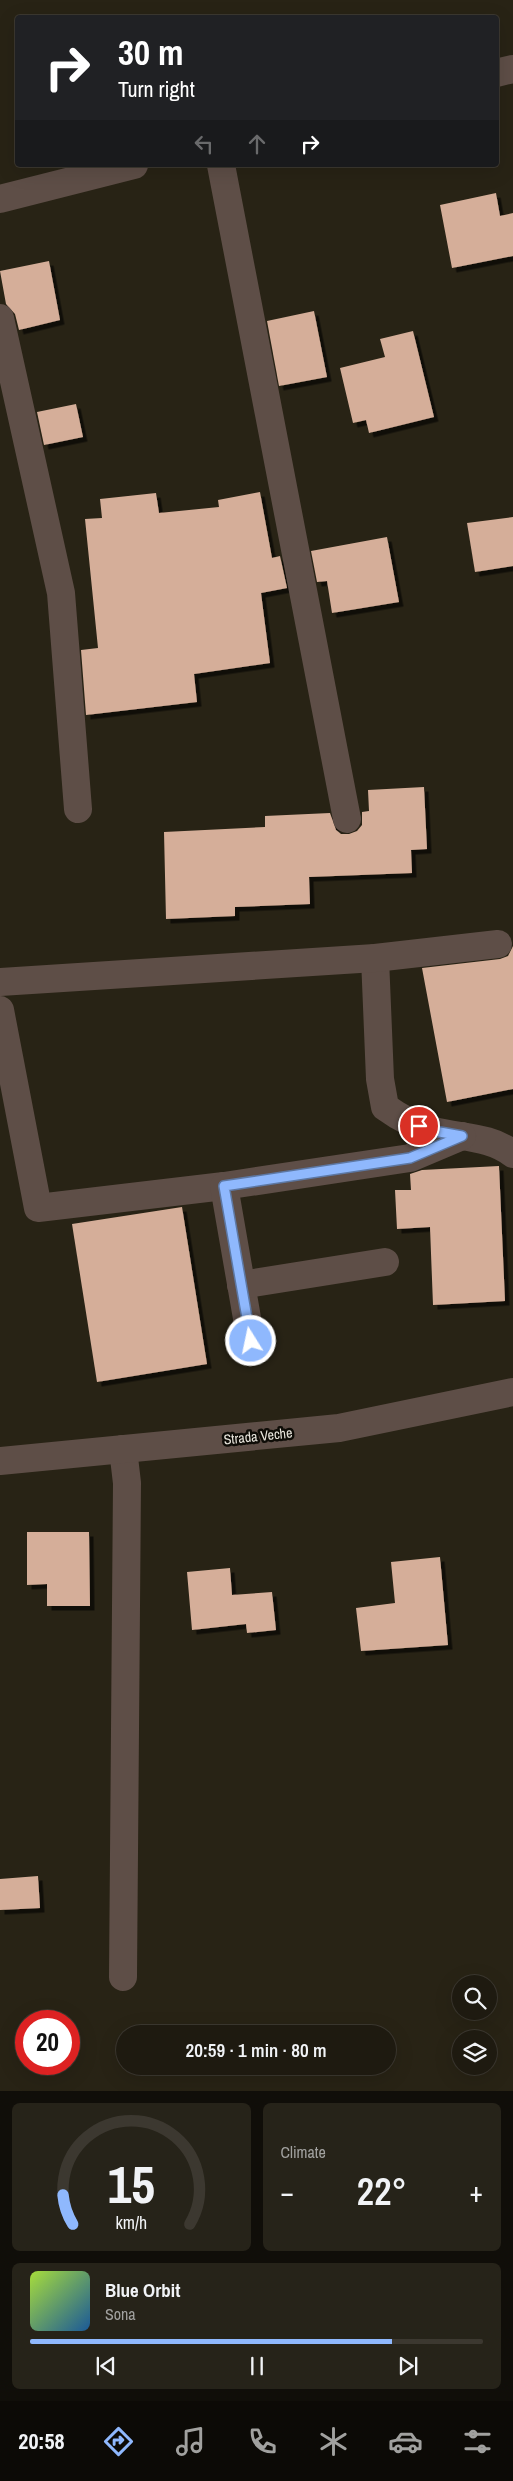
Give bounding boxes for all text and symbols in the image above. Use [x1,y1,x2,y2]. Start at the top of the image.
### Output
text: 30 m [118,29,183,76]
icon: right [35,35,100,100]
text: Turn right [118,74,195,104]
icon: left [190,130,218,158]
icon: ahead [243,130,271,158]
icon: right [296,130,324,158]
pin [398,1105,440,1147]
icon: arrive [405,1112,433,1140]
position arrow [224,1314,276,1366]
street label: Strada Veche [223,1423,293,1449]
map controls [452,1975,497,2075]
button: search [452,1975,497,2020]
speed limit sign: 20 [15,2010,80,2075]
button: layers [452,2030,497,2075]
text: 20:59 · 1 min · 80 m [186,2037,326,2063]
text: Climate [281,2141,326,2163]
text: 15 [108,2149,155,2219]
text: 22° [357,2166,407,2217]
text: − [281,2173,294,2211]
text: + [470,2173,483,2211]
text: km/h [115,2211,147,2235]
text: Blue Orbit [105,2277,180,2303]
text: Sona [105,2303,136,2325]
icon: previous [92,2352,120,2380]
icon: pause [243,2352,271,2380]
icon: next [394,2352,422,2380]
icon: directions [101,2424,136,2459]
icon: music [173,2424,208,2459]
icon: phone [245,2424,280,2459]
icon: climate [316,2424,351,2459]
icon: car [388,2424,423,2459]
icon: filters [460,2424,495,2459]
text: 20:58 [18,2426,64,2456]

